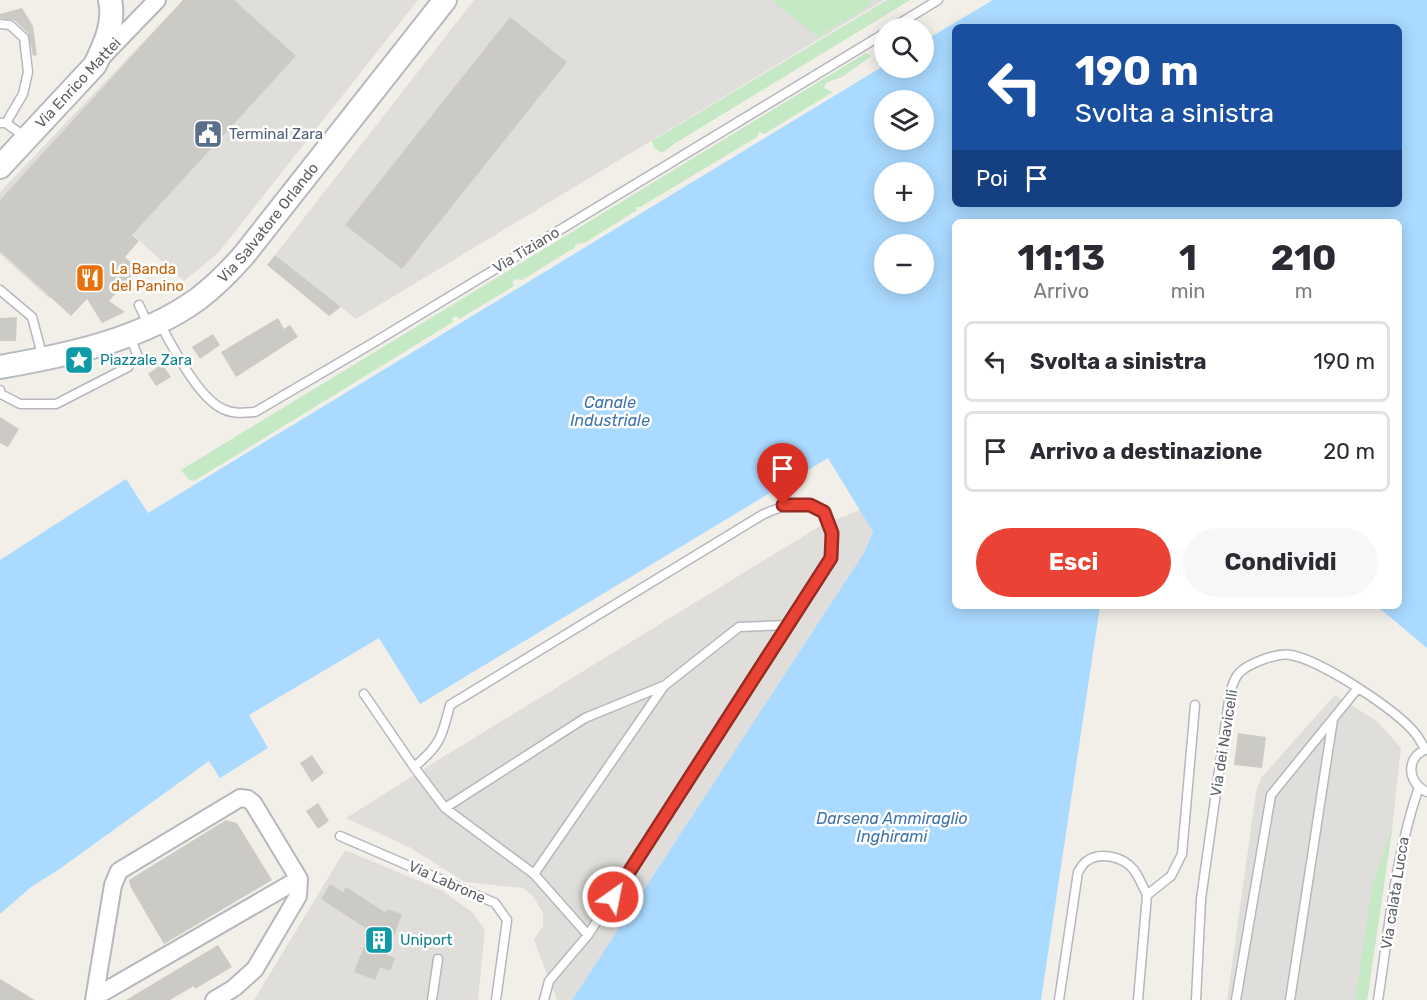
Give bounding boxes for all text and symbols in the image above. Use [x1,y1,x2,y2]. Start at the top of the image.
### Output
map controls [874,18,934,294]
button: search [874,18,934,78]
street label: Via Enrico Mattei [31,34,125,132]
text: 190 m [1075,46,1199,96]
icon: left [976,48,1054,126]
button: layers [874,90,934,150]
text: Svolta a sinistra [1075,97,1274,129]
public building icon: Terminal Zara [192,118,224,150]
place label: Terminal Zara [229,125,323,143]
street label: Via Salvatore Orlando [214,159,322,287]
button: + [874,162,934,222]
icon: arrive [1020,162,1053,195]
text: Poi [976,165,1008,192]
street label: Via Tiziano [489,223,563,277]
button: − [874,234,934,294]
text: 11:13 [1017,236,1105,279]
text: 1 [1179,236,1197,279]
text: 210 [1271,236,1337,279]
place label: La Banda del Panino [111,260,184,295]
restaurant icon: La Banda del Panino [74,262,106,294]
text: Arrivo [1034,279,1089,303]
text: min [1171,279,1205,303]
text: m [1295,279,1313,303]
place icon: Piazzale Zara [63,344,95,376]
icon: left [979,345,1012,378]
text: Svolta a sinistra [1030,348,1207,375]
text: 190 m [1314,348,1375,375]
place label: Piazzale Zara [100,351,192,369]
water label: Canale Industriale [570,393,650,430]
icon: arrive [979,435,1012,468]
text: Arrivo a destinazione [1030,438,1262,465]
text: 20 m [1323,438,1375,465]
pin [757,443,808,505]
icon: arrive [766,452,799,485]
button: Esci [976,528,1171,597]
button: Condividi [1183,528,1378,597]
street label: Via dei Navicelli [1207,688,1241,798]
water label: Darsena Ammiraglio Inghirami [816,809,968,846]
street label: Via calata Lucca [1377,835,1413,951]
street label: Via Labrone [406,857,488,907]
position arrow [581,865,645,929]
building icon: Uniport [363,924,395,956]
place label: Uniport [400,931,452,949]

